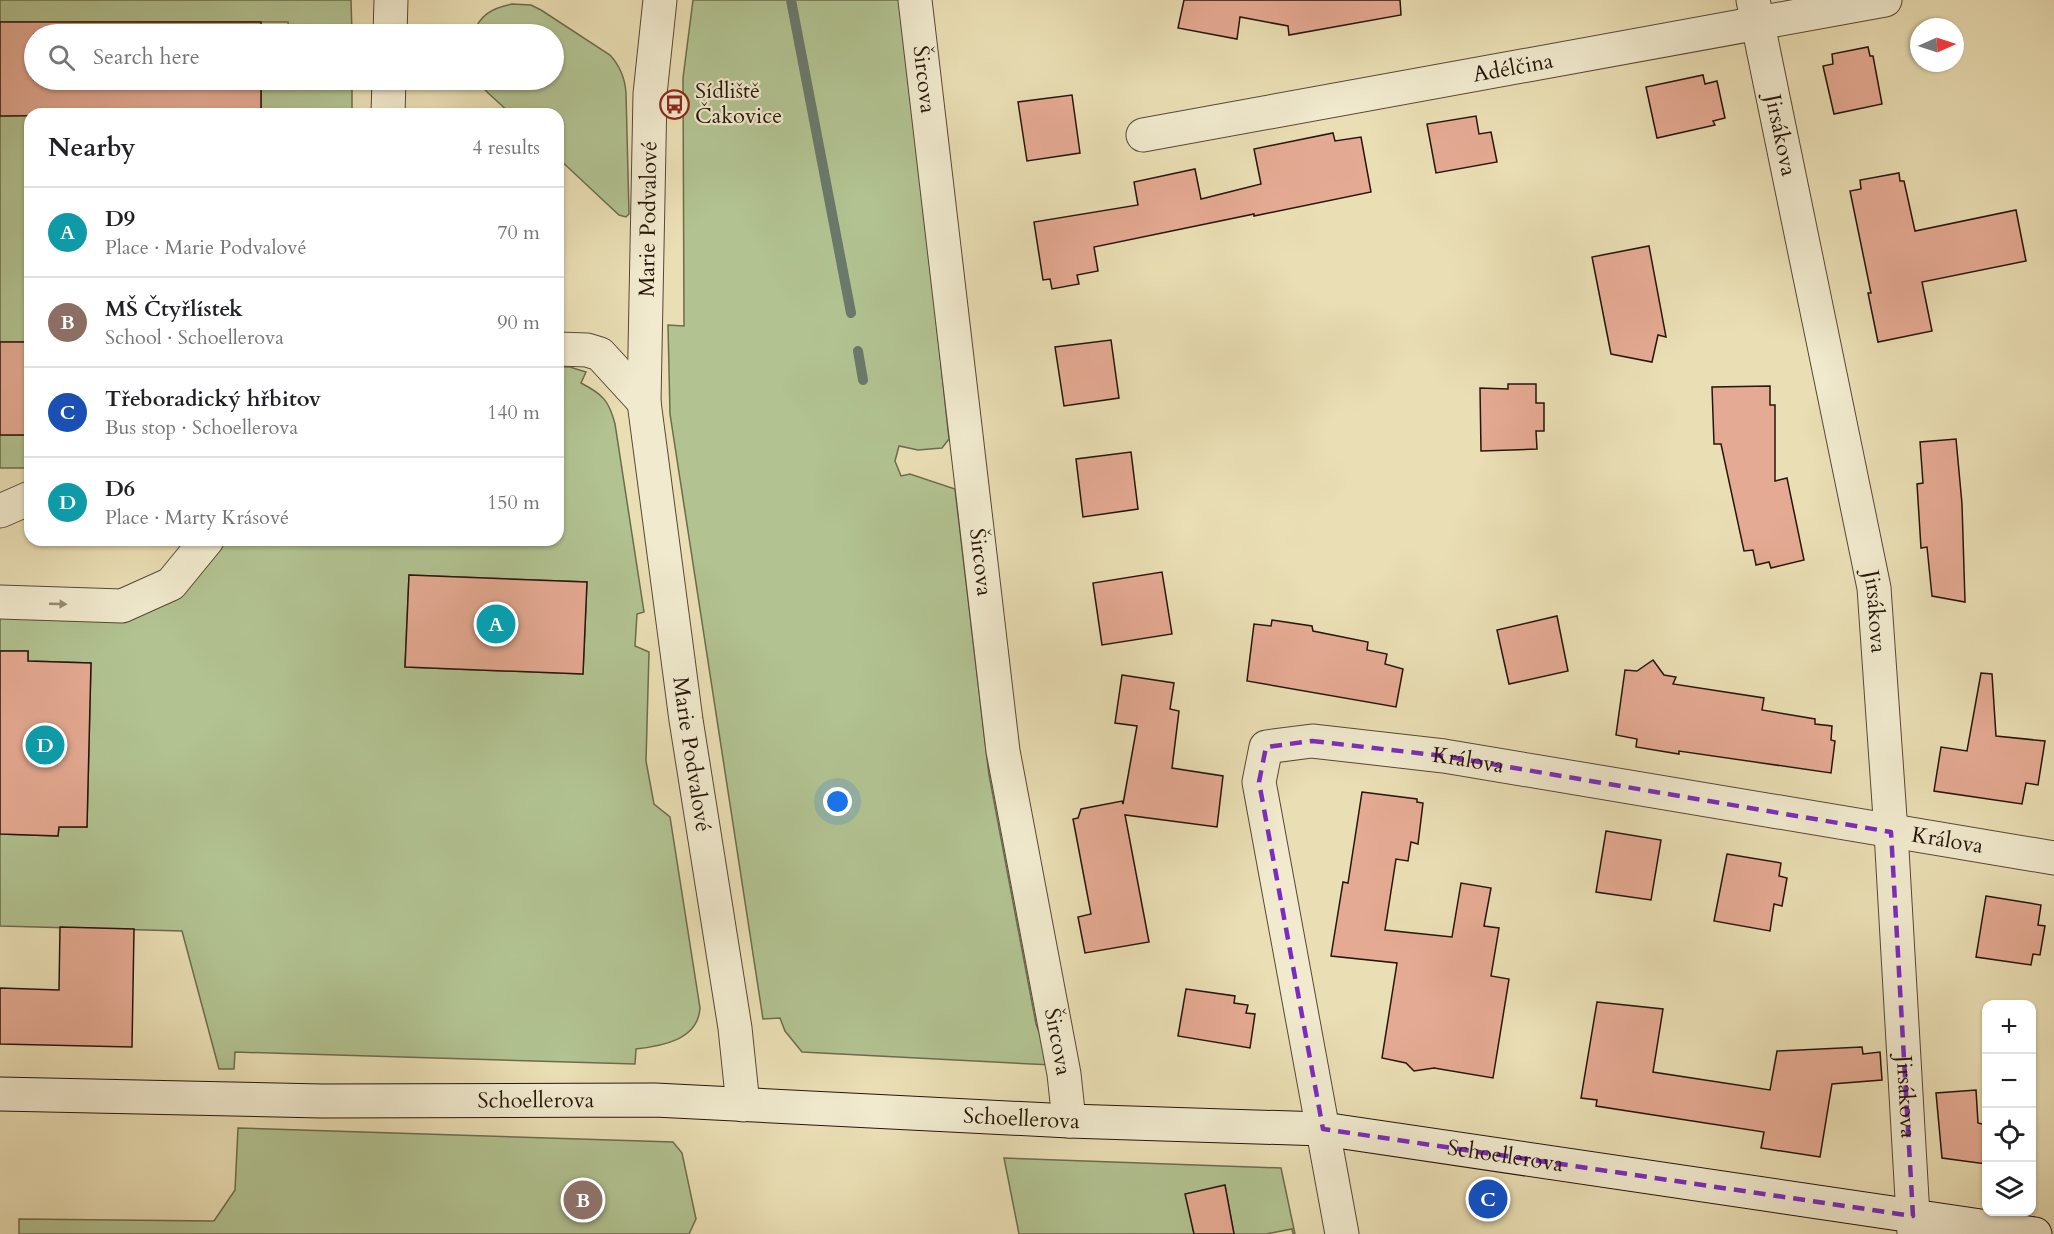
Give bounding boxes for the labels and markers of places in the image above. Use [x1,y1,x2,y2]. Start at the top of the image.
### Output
place label: Sídliště Čakovice [695,76,782,131]
bus stop icon: Sídliště Čakovice [658,88,690,120]
pin: A [476,602,516,646]
pin: D [26,722,64,768]
pin: C [1468,1176,1508,1222]
pin: B [564,1178,602,1222]

